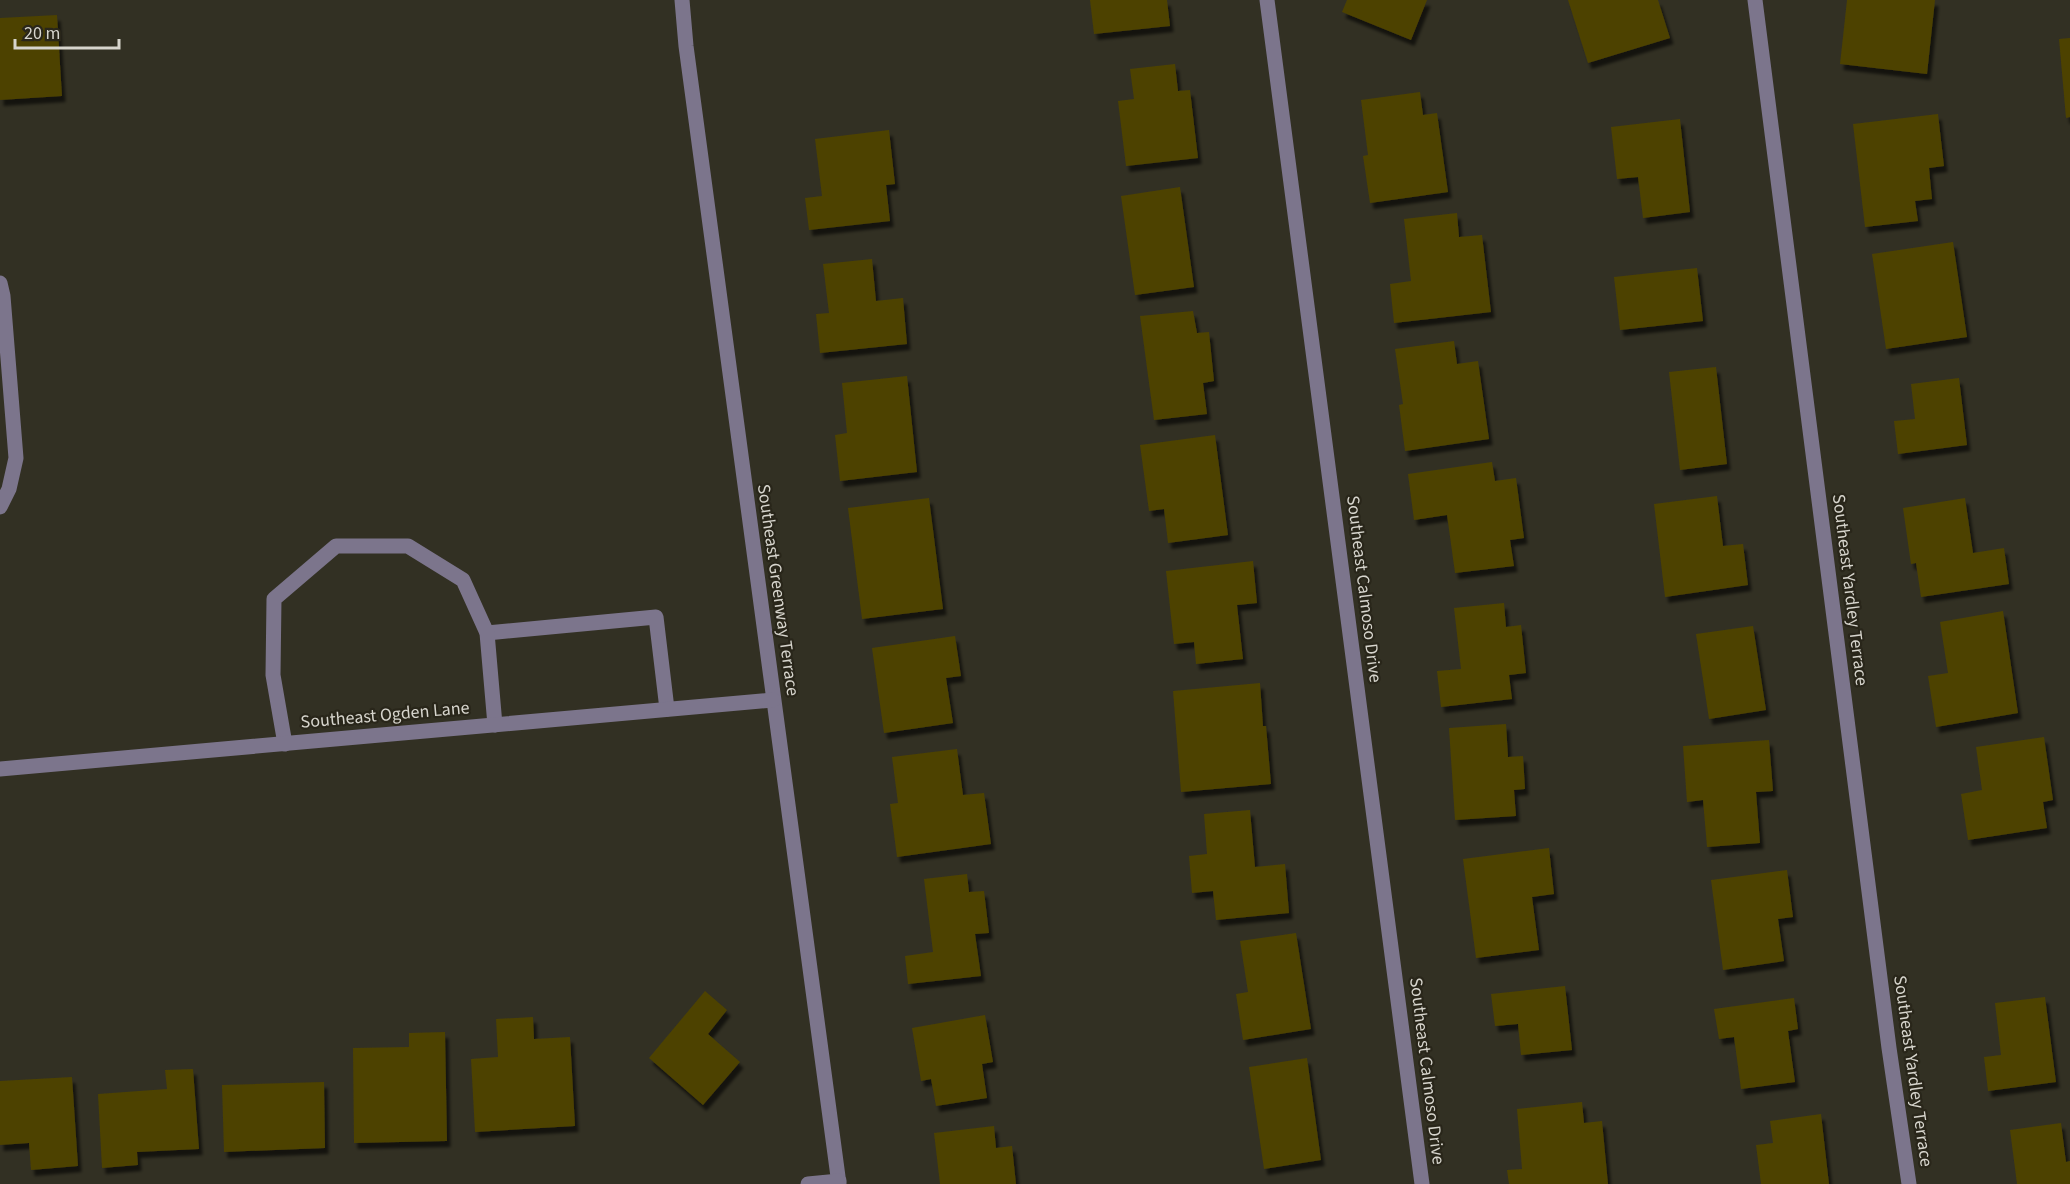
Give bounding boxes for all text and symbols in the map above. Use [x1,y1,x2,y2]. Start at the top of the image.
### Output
scale bar [15,12,118,50]
text: 20 m [24,21,60,46]
street label: Southeast Greenway Terrace [751,482,805,698]
street label: Southeast Yardley Terrace [1826,493,1874,687]
street label: Southeast Calmoso Drive [1340,494,1388,684]
street label: Southeast Ogden Lane [300,695,471,735]
street label: Southeast Yardley Terrace [1887,974,1939,1168]
street label: Southeast Calmoso Drive [1403,976,1451,1166]

